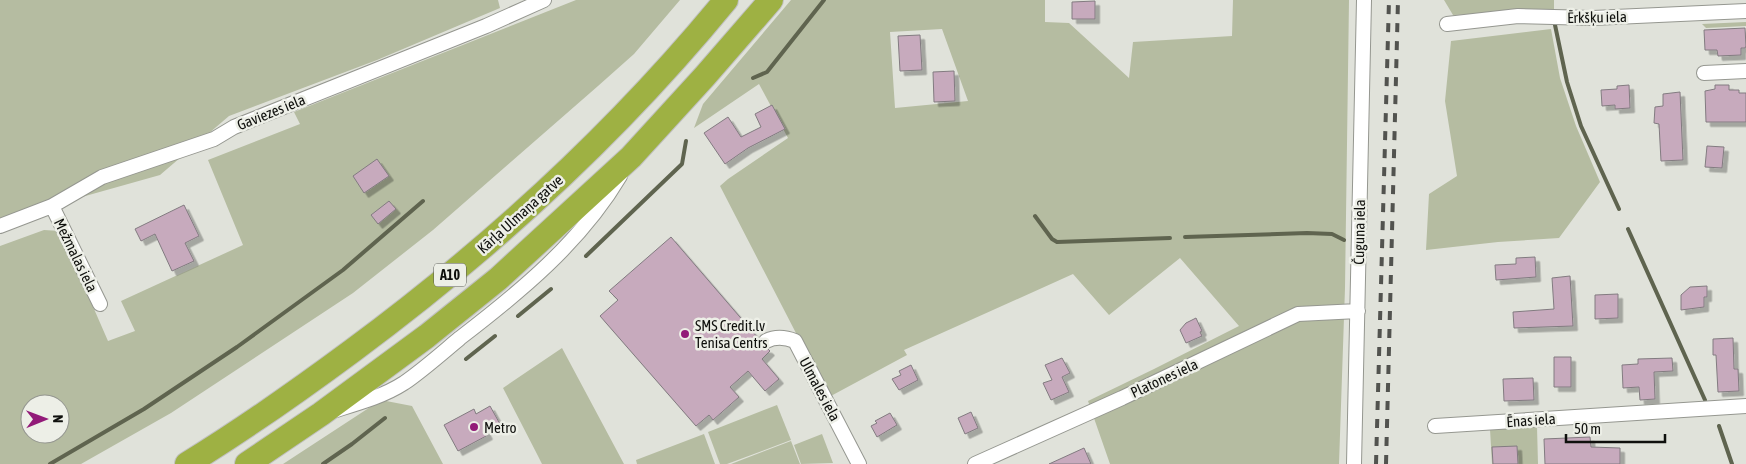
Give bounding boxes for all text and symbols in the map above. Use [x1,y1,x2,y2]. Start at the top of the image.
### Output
street label: Ērkšķu iela [1567,8,1627,26]
street label: Gaviezes iela [234,91,308,133]
street label: Kārļa Ulmaņa gatve [474,171,566,257]
street label: Čuguna iela [1350,199,1368,265]
street label: Mežmalas iela [51,216,101,294]
road number: A10 [434,264,466,286]
place label: SMS Credit.lv Tenisa Centrs [695,317,767,351]
marker: SMS Credit.lv Tenisa Centrs [679,328,691,340]
street label: Ulmales iela [796,354,844,424]
street label: Platones iela [1128,355,1200,401]
north arrow [20,394,70,444]
street label: Ēnas iela [1506,410,1556,430]
scale bar [1566,412,1665,444]
text: N [50,415,66,423]
place label: Metro [484,419,517,436]
text: 50 m [1574,420,1601,437]
marker: Metro [468,421,480,433]

